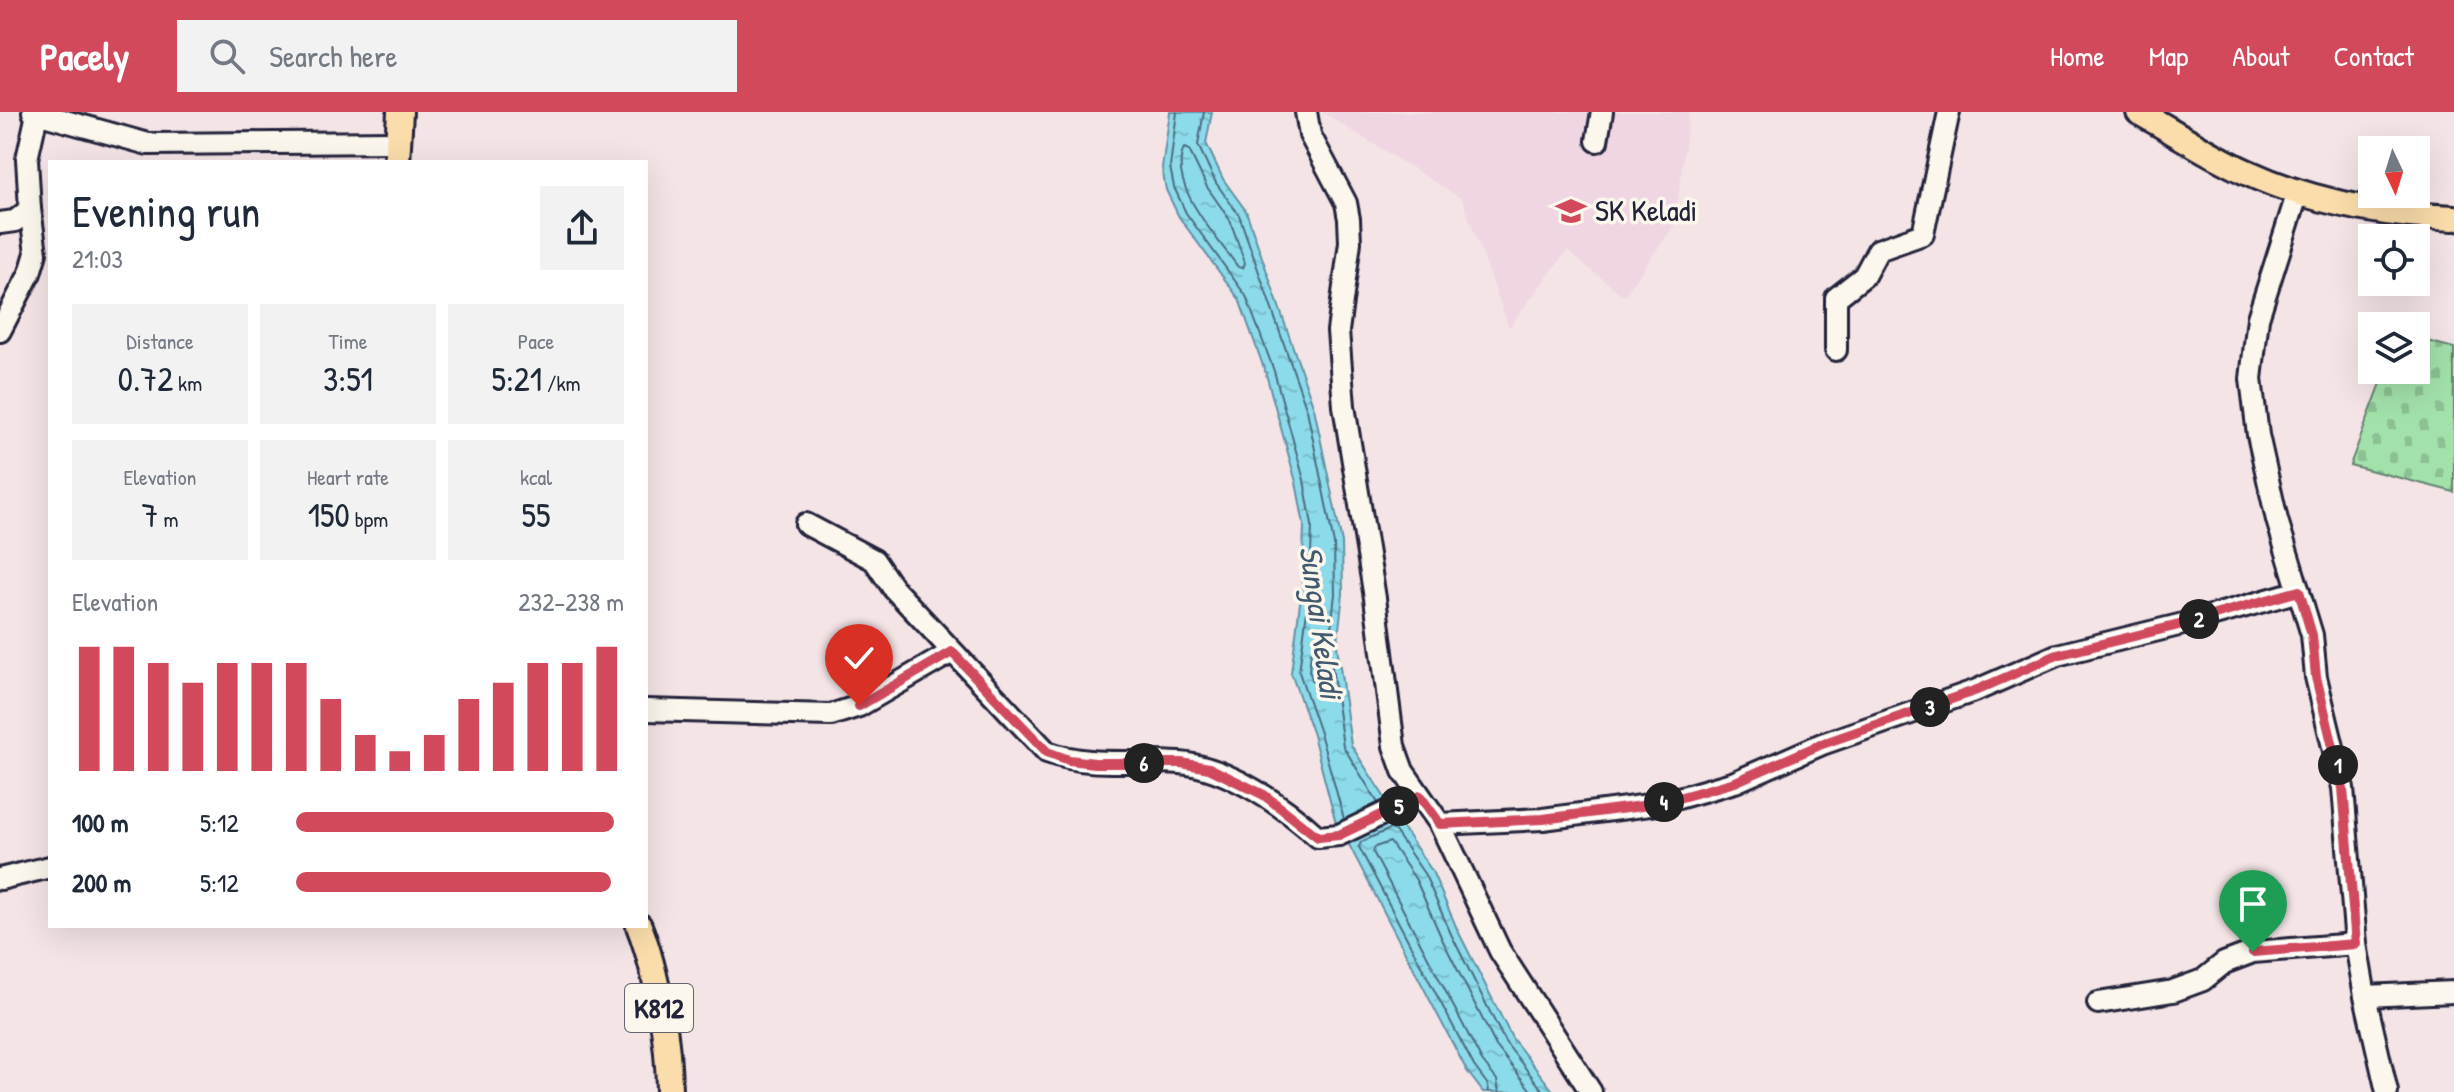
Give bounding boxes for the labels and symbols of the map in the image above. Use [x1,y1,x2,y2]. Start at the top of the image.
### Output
north arrow [2358,136,2430,208]
place label: SK Keladi [1595,190,1697,230]
school or university icon: SK Keladi [1554,194,1588,228]
water label: Sungai Keladi [1290,543,1354,704]
pin: 2 [2179,599,2219,639]
pin [825,624,893,706]
pin: 3 [1910,687,1950,727]
pin: 6 [1124,743,1164,783]
pin: 1 [2318,745,2358,785]
pin: 4 [1644,782,1684,822]
pin: 5 [1379,786,1419,826]
pin [2219,870,2287,952]
road number: K812 [625,984,693,1032]

